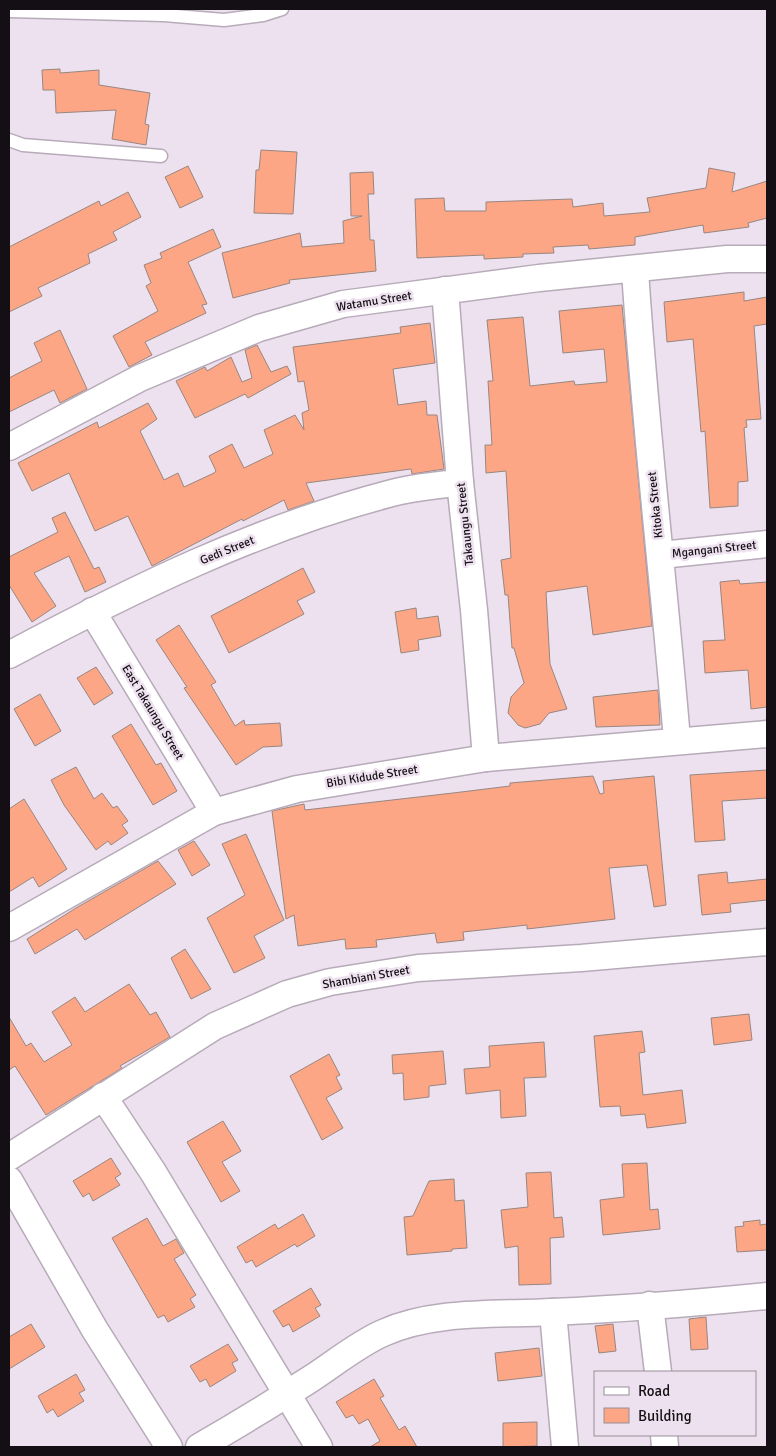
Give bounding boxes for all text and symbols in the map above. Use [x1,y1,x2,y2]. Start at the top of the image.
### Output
street label: Watamu Street [335,288,413,315]
street label: Kitoka Street [645,471,666,539]
street label: Takaungu Street [454,482,477,566]
street label: Gedi Street [198,533,257,568]
street label: Mgangani Street [671,538,757,561]
street label: East Takaungu Street [118,662,187,762]
street label: Bibi Kidude Street [325,762,419,791]
street label: Shambiani Street [321,962,411,993]
legend [594,1371,756,1436]
text: Road [638,1382,670,1400]
text: Building [638,1407,692,1425]

